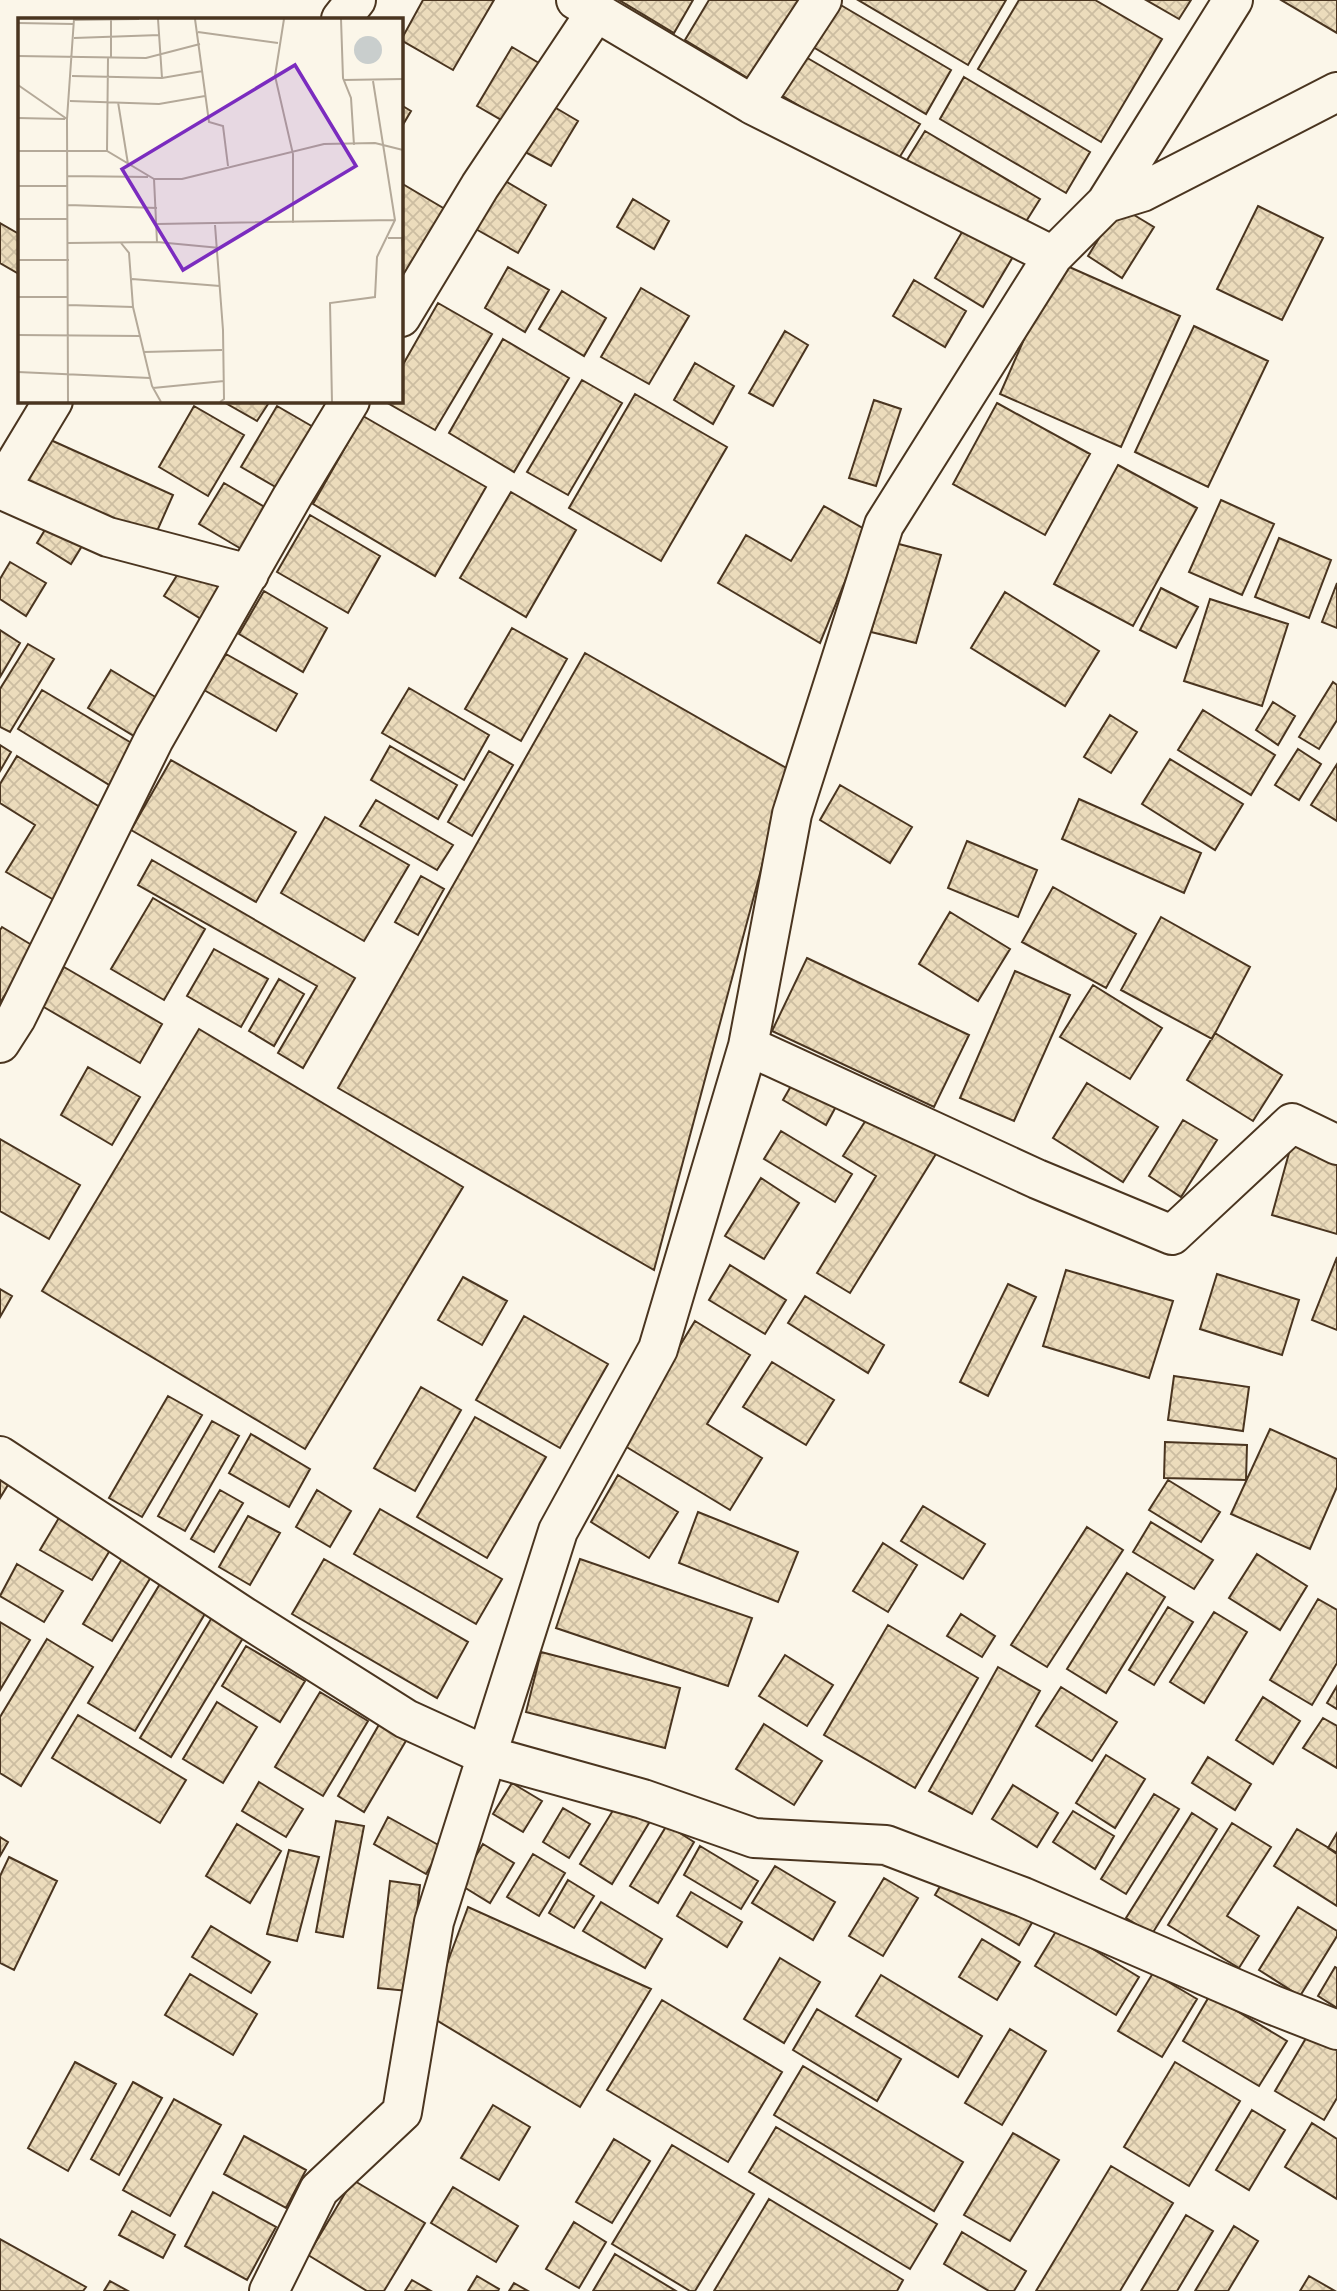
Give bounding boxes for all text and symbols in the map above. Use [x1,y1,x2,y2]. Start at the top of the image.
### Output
inset map [18,18,402,402]

